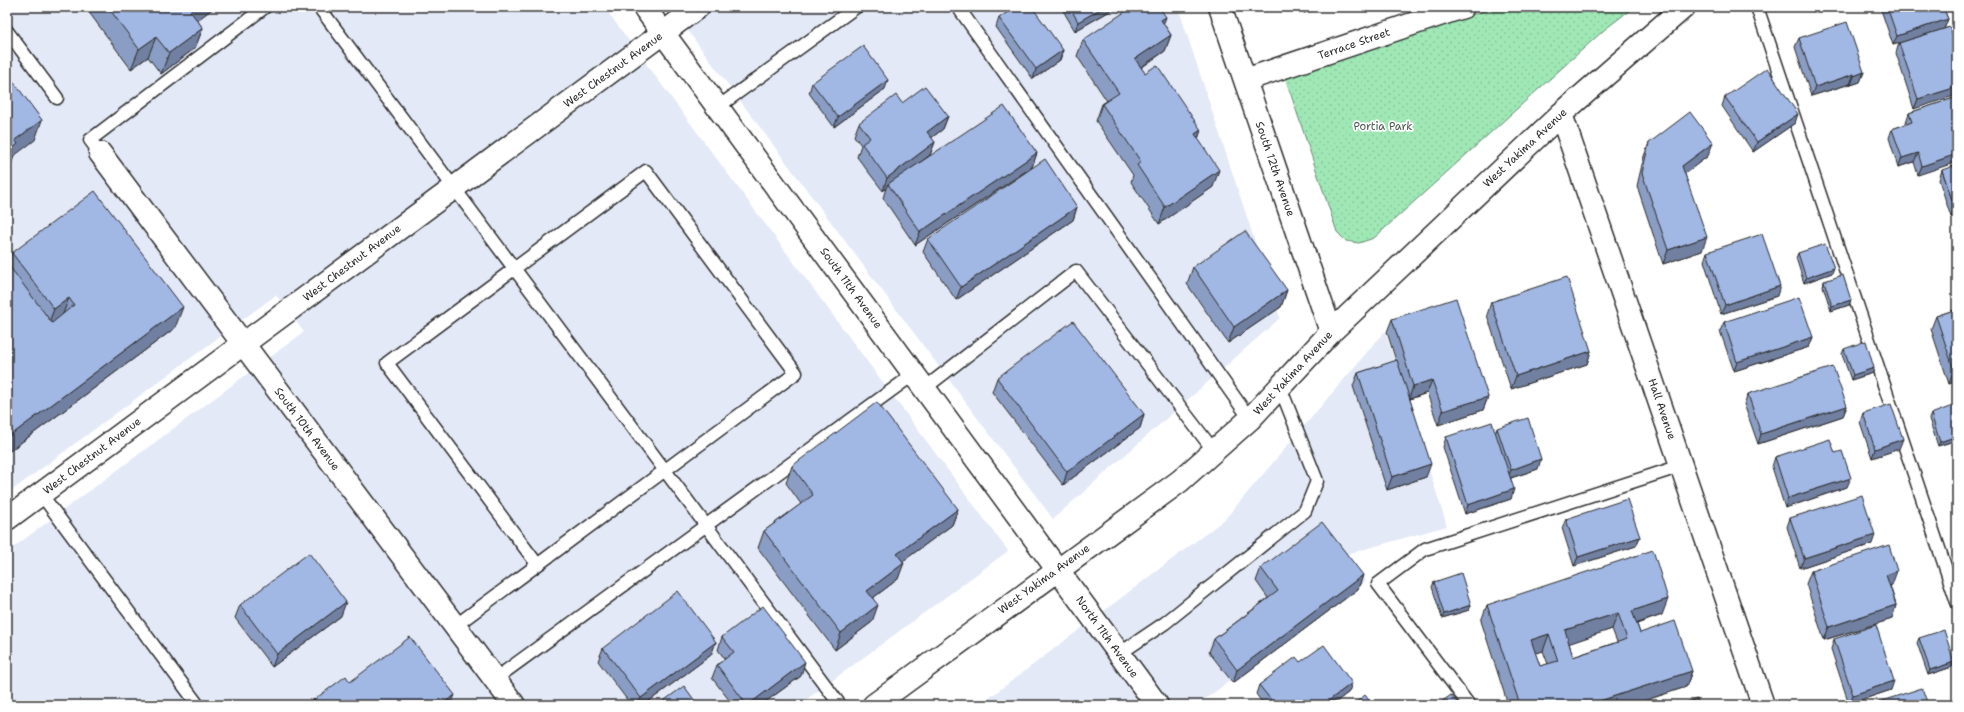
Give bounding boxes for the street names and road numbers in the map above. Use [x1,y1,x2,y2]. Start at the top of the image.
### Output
street label: Terrace Street [1316,25,1392,63]
street label: West Chestnut Avenue [560,29,666,111]
street label: West Yakima Avenue [1480,105,1570,191]
street label: South 12th Avenue [1252,119,1298,219]
street label: West Chestnut Avenue [300,221,404,305]
street label: South 11th Avenue [816,244,886,332]
street label: West Yakima Avenue [1250,328,1336,418]
street label: Hall Avenue [1645,376,1679,442]
street label: South 10th Avenue [271,384,343,474]
street label: West Chestnut Avenue [40,414,144,498]
street label: West Yakima Avenue [995,541,1093,617]
street label: North 11th Avenue [1072,593,1142,681]

